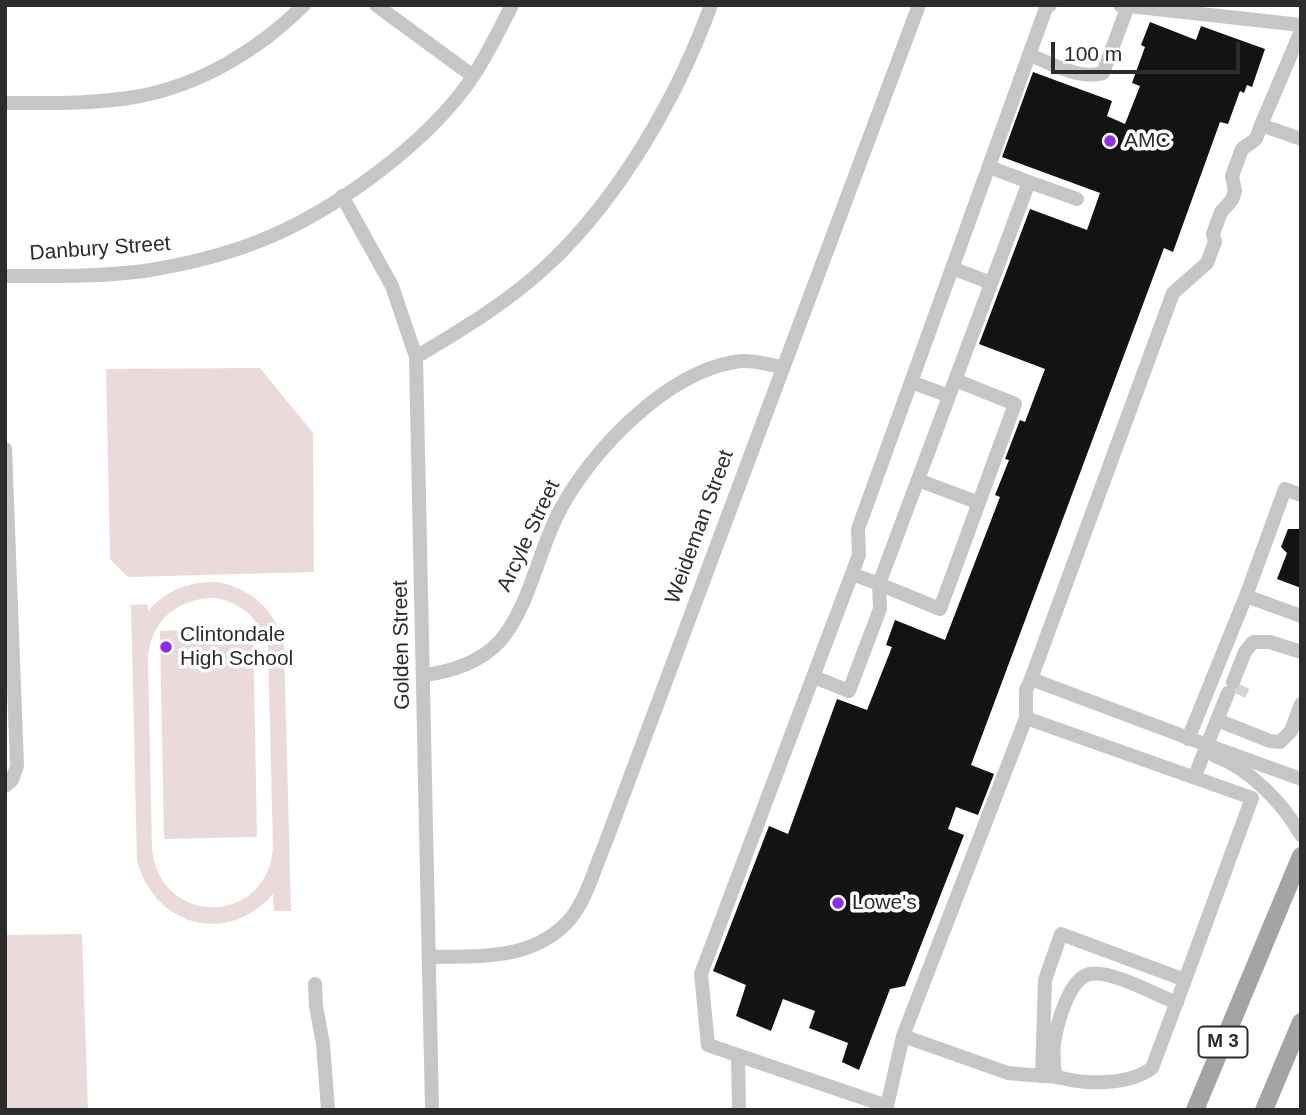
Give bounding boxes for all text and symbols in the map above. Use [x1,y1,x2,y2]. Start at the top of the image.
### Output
scale bar [1054,28,1243,72]
text: 100 m [1064,42,1122,65]
place label: AMC [1124,128,1171,154]
marker: AMC [1102,133,1118,149]
street label: Danbury Street [29,232,171,266]
street label: Weideman Street [660,447,740,607]
street label: Arcyle Street [492,476,566,596]
street label: Golden Street [388,580,416,710]
place label: Clintondale High School [180,622,293,672]
marker: Clintondale High School [158,639,174,655]
place label: Lowe's [852,890,917,916]
marker: Lowe's [830,895,846,911]
road number: M 3 [1198,1026,1248,1058]

